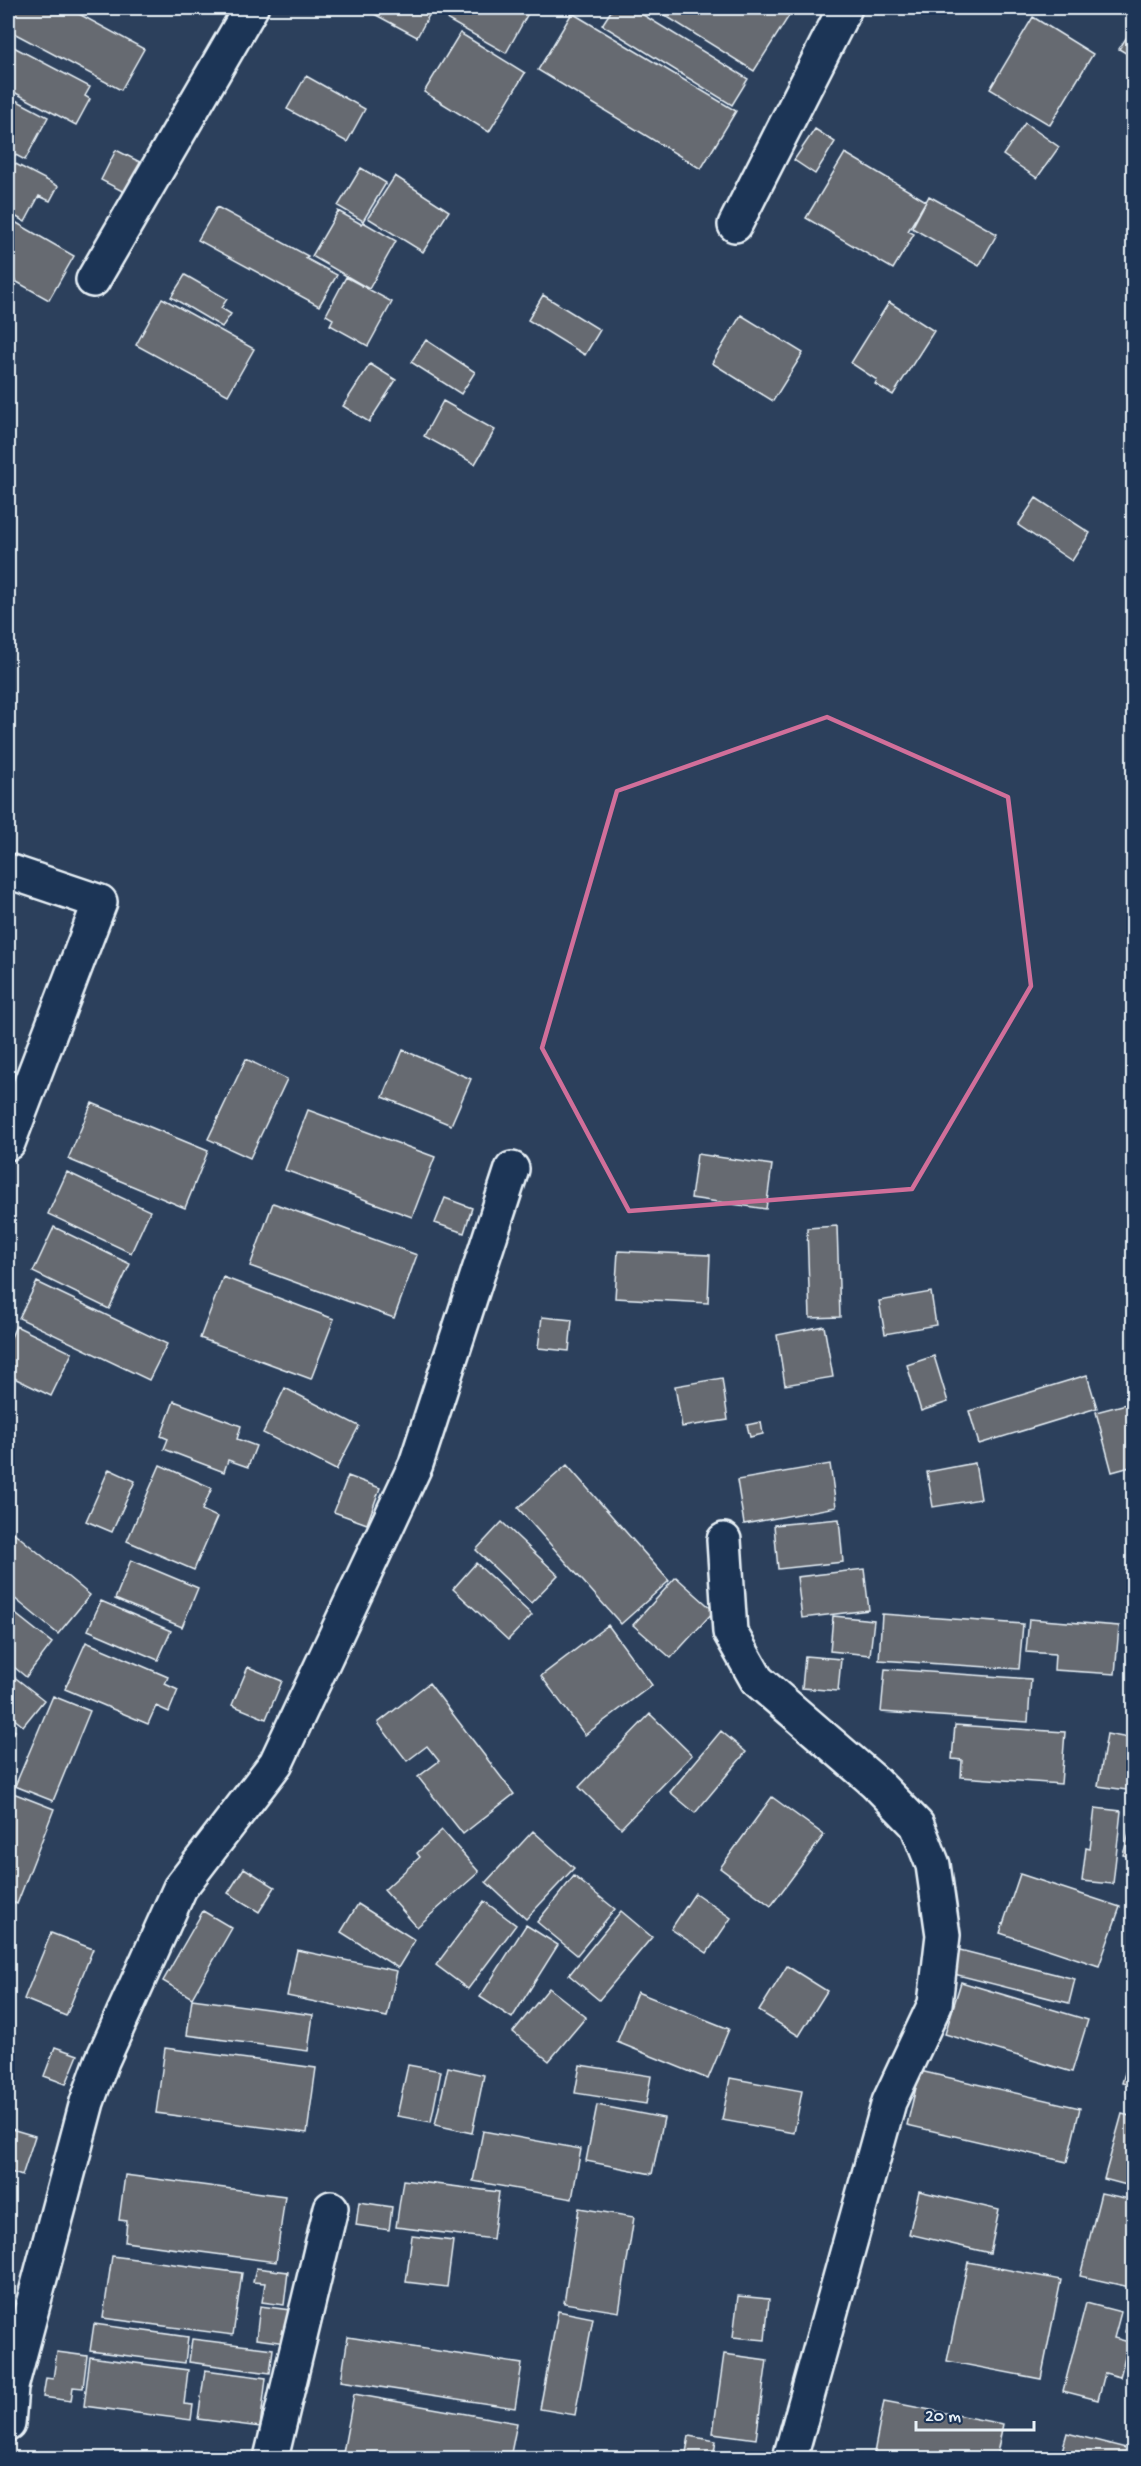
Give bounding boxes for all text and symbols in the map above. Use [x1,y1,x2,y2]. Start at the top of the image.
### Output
scale bar [916,2394,1034,2432]
text: 20 m [925,2407,961,2428]

